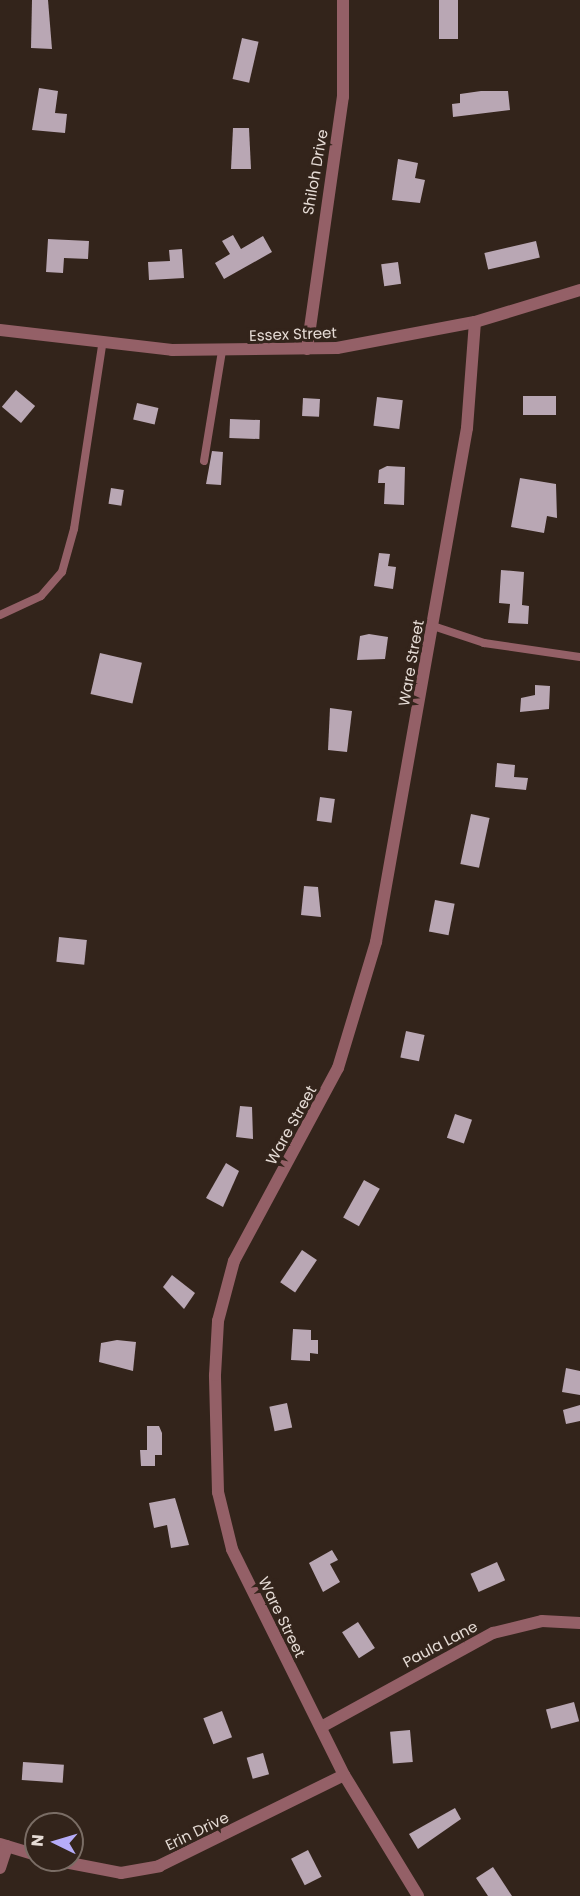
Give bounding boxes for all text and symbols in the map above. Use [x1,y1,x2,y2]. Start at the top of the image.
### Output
street label: Shiloh Drive [299,128,331,216]
street label: Essex Street [249,323,337,345]
street label: Ware Street [395,618,427,708]
street label: Ware Street [262,1082,320,1168]
street label: Ware Street [255,1574,309,1660]
street label: Paula Lane [400,1617,480,1671]
street label: Erin Drive [162,1808,232,1854]
north arrow [24,1812,84,1872]
text: N [26,1834,50,1848]

